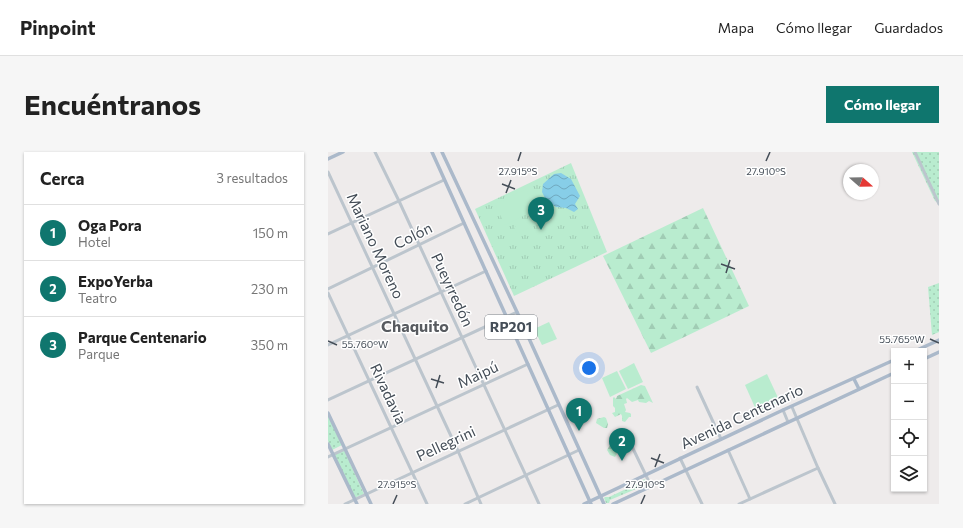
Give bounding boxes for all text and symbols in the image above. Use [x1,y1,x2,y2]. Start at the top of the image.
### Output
text: Pinpoint [20,16,96,39]
text: Mapa [718,19,754,36]
text: Cómo llegar [776,19,852,36]
text: Guardados [874,19,943,36]
button: Cómo llegar [826,86,939,123]
text: Encuéntranos [24,87,201,121]
north arrow [843,164,879,200]
text: 27.915°S [499,165,538,177]
text: 27.910°S [746,165,786,177]
text: Cerca [40,168,85,189]
text: 3 resultados [217,170,288,186]
street label: Mariano Moreno [344,190,408,301]
pin: 3 [528,197,554,230]
text: Oga Pora [78,216,142,234]
street label: Colón [390,218,435,252]
text: 1 [50,225,56,241]
text: 150 m [253,225,288,241]
text: Hotel [78,234,111,250]
street label: Pueyrredón [428,250,478,329]
text: ExpoYerba [78,272,153,290]
text: 2 [49,281,57,297]
text: 230 m [251,281,288,297]
text: Teatro [78,290,117,306]
road number: RP201 [485,315,537,339]
district label: Chaquito [381,316,449,335]
text: Parque Centenario [78,328,207,346]
text: 55.765°W [879,333,925,345]
text: 3 [49,337,57,353]
text: 350 m [251,337,288,353]
text: 55.760°W [342,338,388,350]
text: Parque [78,346,120,362]
map controls [891,348,927,492]
button: + [891,348,927,384]
street label: Maipú [454,357,501,391]
your location [579,358,599,378]
street label: Rivadavia [367,360,411,427]
street label: Avenida Centenario [678,380,806,452]
button: − [891,384,927,420]
pin: 1 [566,398,592,431]
button: locate [891,420,927,456]
street label: Pellegrini [413,422,478,465]
pin: 2 [609,428,635,461]
button: layers [891,456,927,492]
text: 27.915°S [378,478,417,490]
text: 27.910°S [625,478,665,490]

